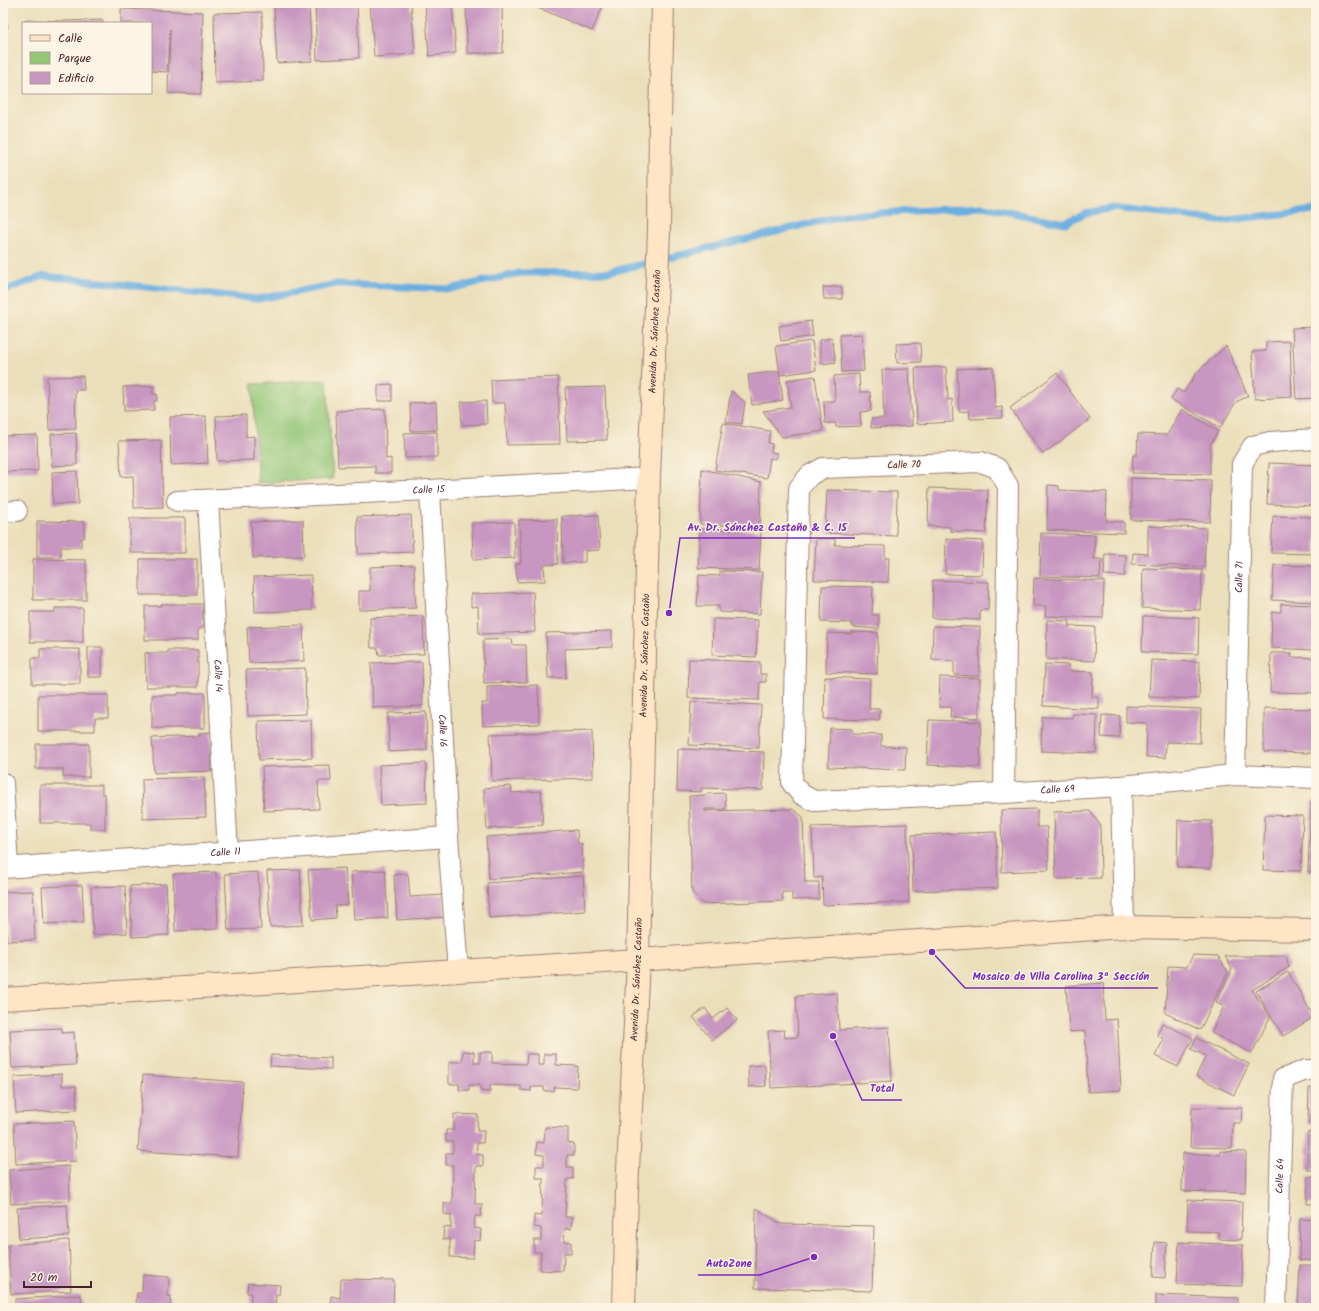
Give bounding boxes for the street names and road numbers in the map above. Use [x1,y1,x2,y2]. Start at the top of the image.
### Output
street label: Avenida Dr. Sánchez Castaño [644,269,665,394]
street label: Calle 70 [887,456,921,474]
street label: Calle 15 [412,481,446,499]
street label: Calle 71 [1231,561,1248,593]
street label: Avenida Dr. Sánchez Castaño [636,593,654,718]
street label: Calle 14 [209,659,227,693]
street label: Calle 16 [434,714,451,747]
street label: Calle 69 [1040,781,1075,799]
street label: Calle 11 [210,843,241,862]
street label: Avenida Dr. Sánchez Castaño [626,917,647,1042]
street label: Calle 64 [1271,1158,1289,1194]

